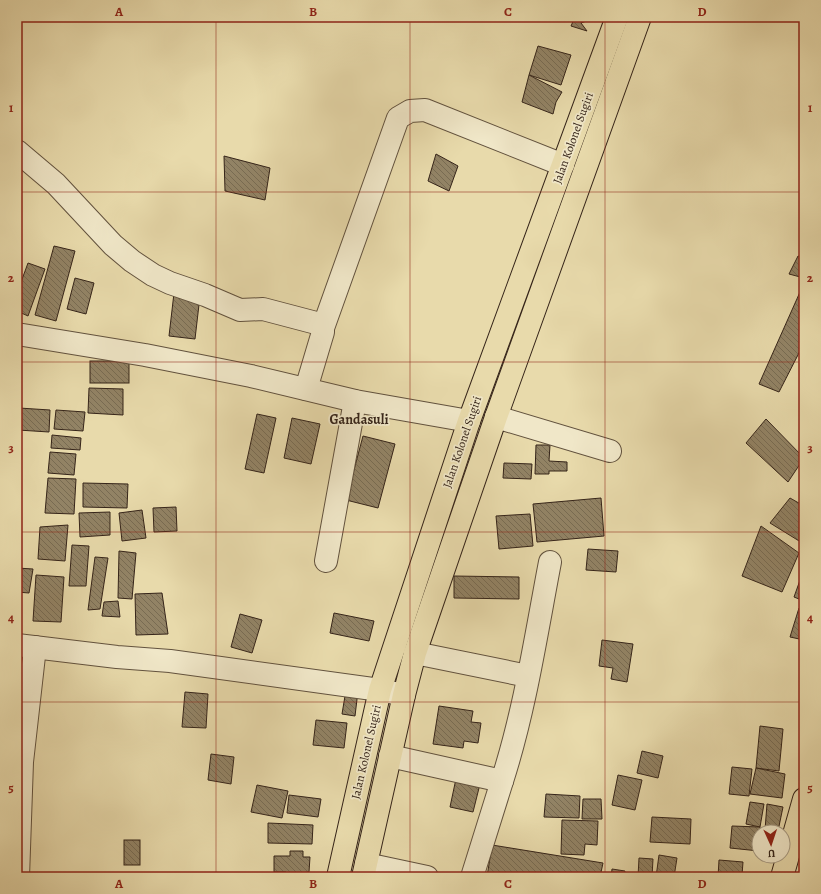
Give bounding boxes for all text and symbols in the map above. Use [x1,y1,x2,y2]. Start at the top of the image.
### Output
text: A [114,3,124,20]
text: B [309,3,317,20]
text: C [504,3,512,20]
text: D [697,3,707,20]
street label: Jalan Kolonel Sugiri [549,90,597,186]
text: 1 [9,99,14,116]
text: 1 [808,99,813,116]
text: 2 [8,269,15,286]
text: 2 [807,269,814,286]
street label: Jalan Kolonel Sugiri [439,394,485,490]
district label: Gandasuli [329,410,389,429]
text: 3 [8,439,14,456]
text: 3 [807,439,813,456]
text: 4 [8,609,14,626]
text: 4 [807,609,813,626]
street label: Jalan Kolonel Sugiri [347,703,385,801]
text: 5 [8,779,14,796]
text: 5 [807,779,813,796]
north arrow [751,824,791,864]
text: U [767,846,776,861]
text: A [114,875,124,892]
text: B [309,875,317,892]
text: C [504,875,512,892]
text: D [697,875,707,892]

